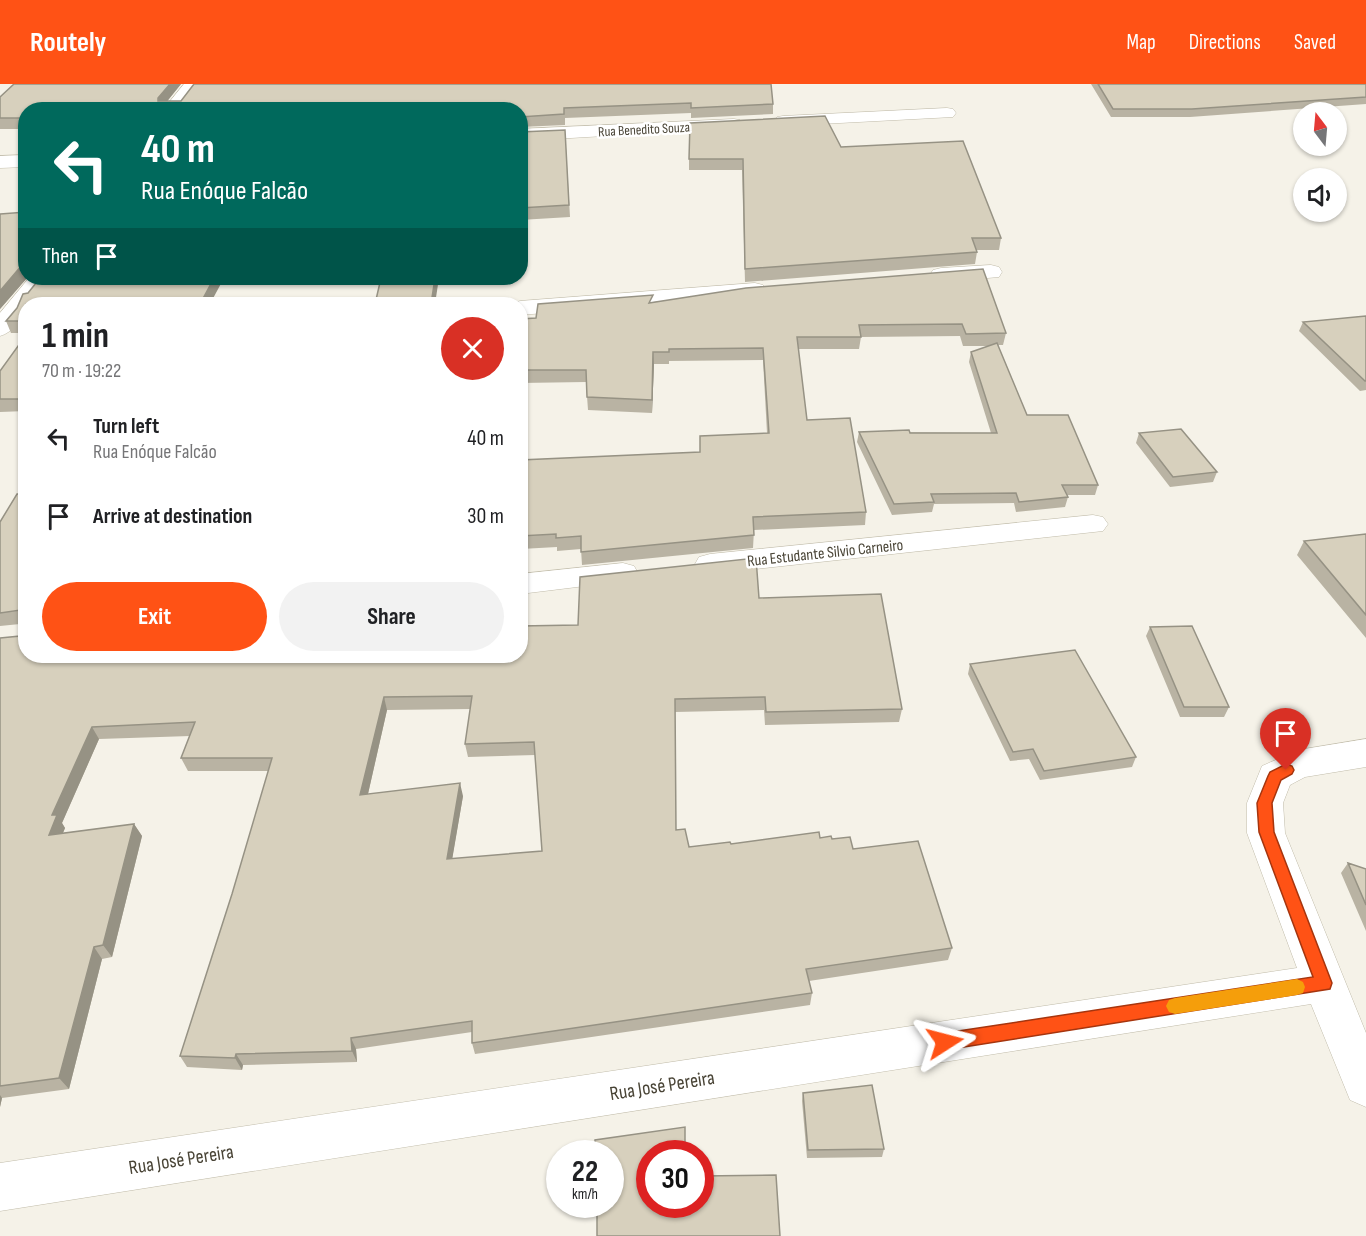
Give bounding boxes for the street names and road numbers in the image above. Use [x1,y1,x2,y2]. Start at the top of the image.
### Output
street label: Rua Benedito Souza [598,119,690,140]
street label: Rua Estudante Silvio Carneiro [746,536,904,571]
street label: Rua José Pereira [608,1066,716,1106]
street label: Rua José Pereira [127,1140,235,1180]

